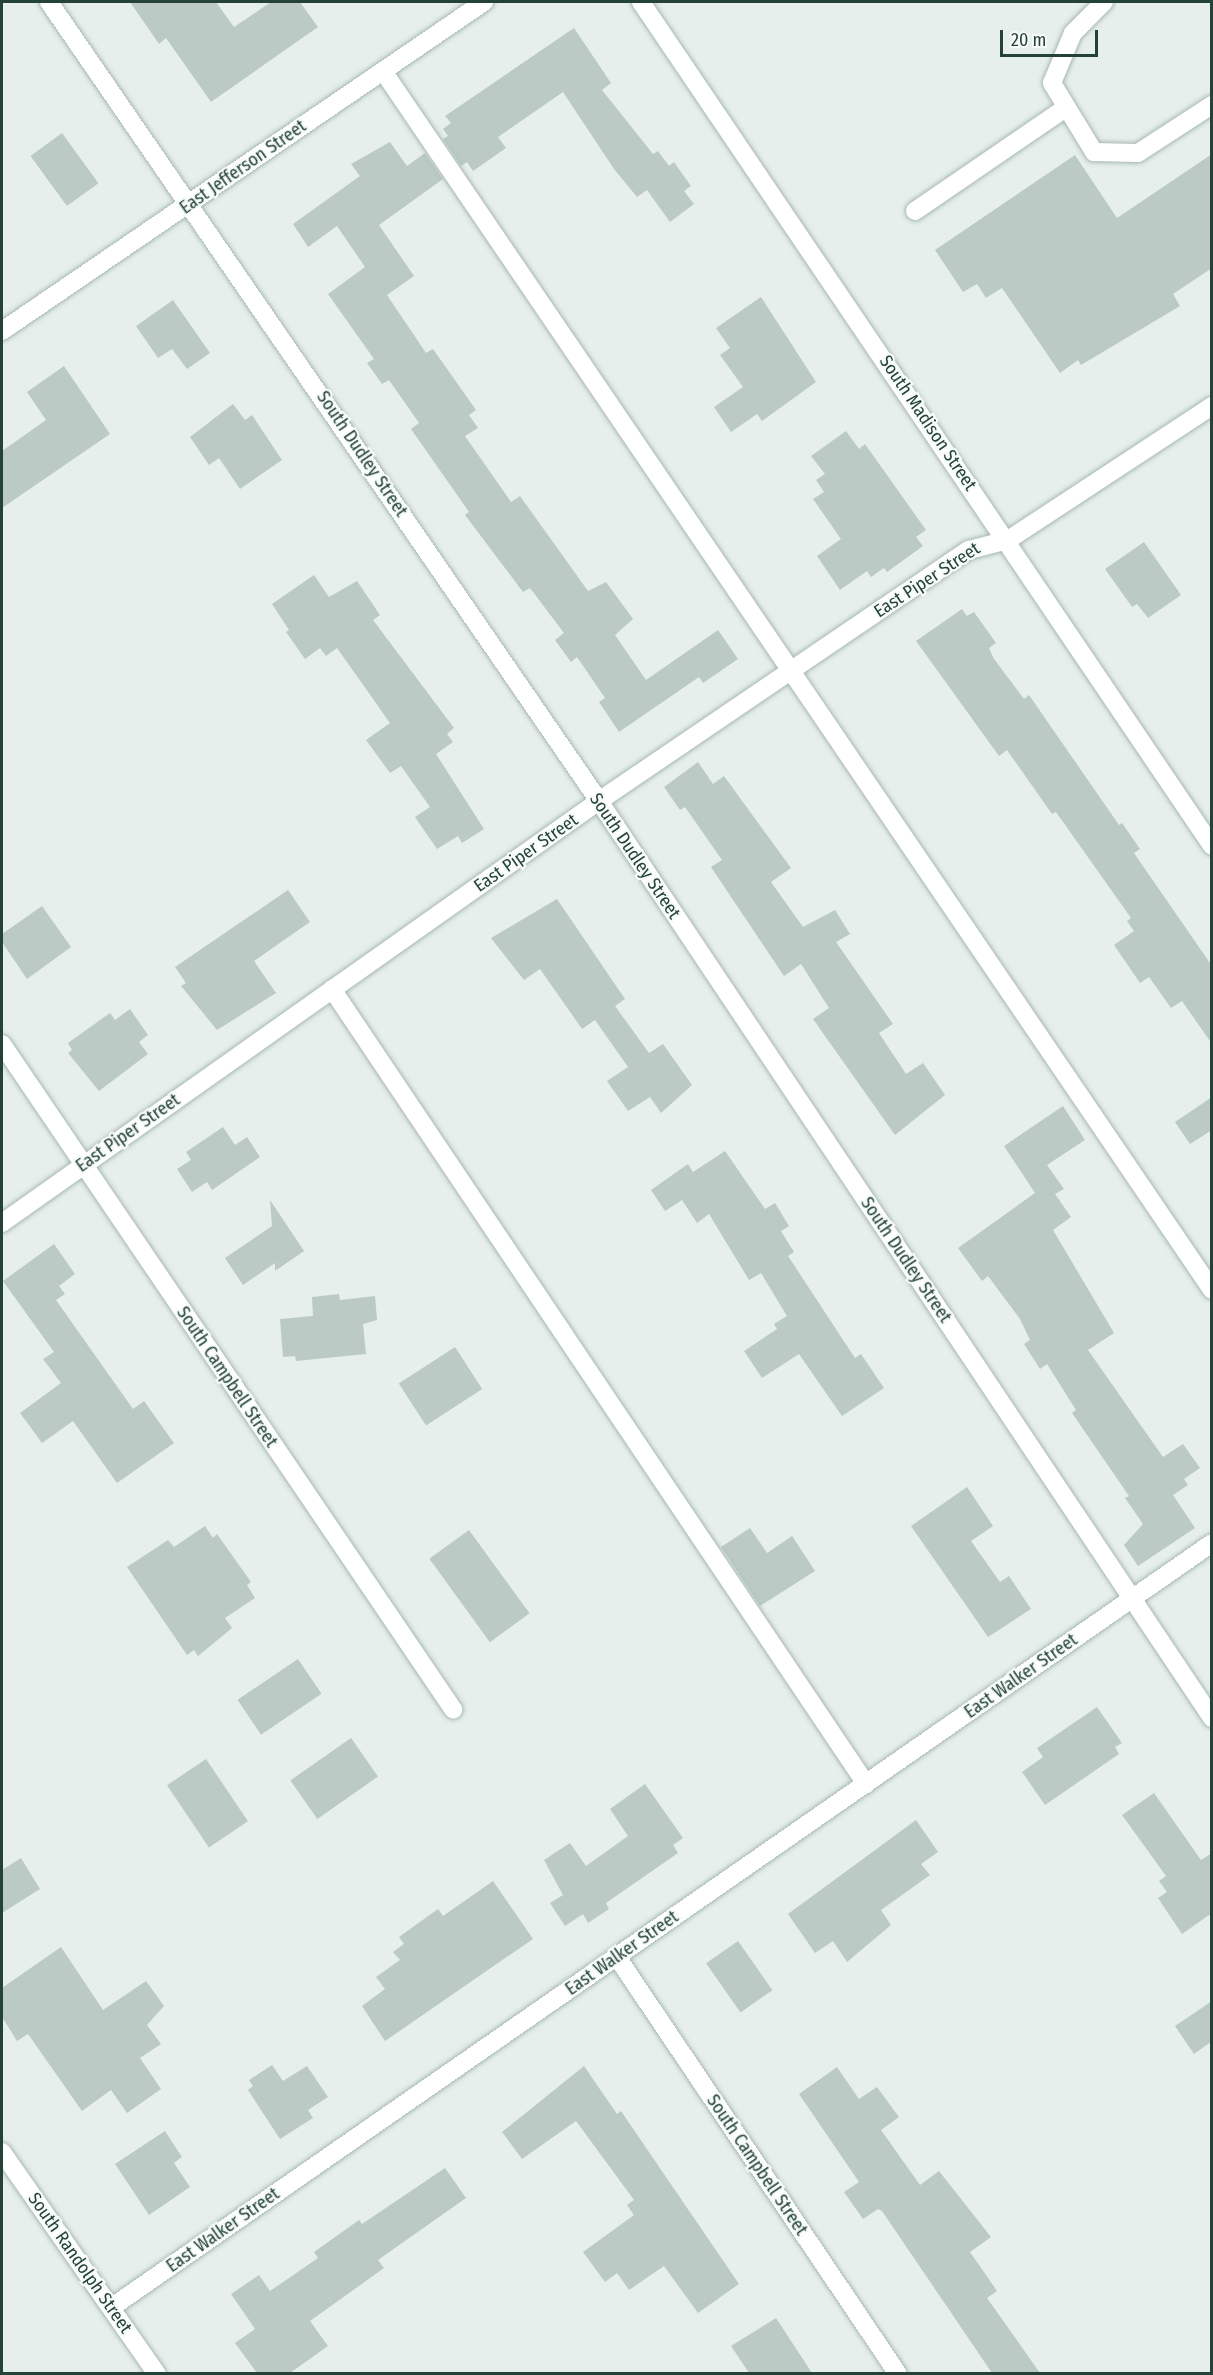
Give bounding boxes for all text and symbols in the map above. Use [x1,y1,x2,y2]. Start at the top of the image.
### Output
scale bar [1003,18,1100,56]
text: 20 m [1011,29,1046,51]
street label: East Jefferson Street [176,115,310,219]
street label: South Madison Street [875,351,981,495]
street label: South Dudley Street [312,387,412,521]
street label: East Piper Street [870,538,984,622]
street label: South Dudley Street [585,789,685,923]
street label: East Piper Street [470,809,582,897]
street label: East Piper Street [72,1089,184,1177]
street label: South Dudley Street [856,1193,956,1327]
street label: South Campbell Street [172,1303,282,1451]
street label: East Walker Street [960,1629,1082,1723]
street label: East Walker Street [561,1906,683,2000]
street label: South Campbell Street [702,2091,812,2239]
street label: East Walker Street [162,2183,284,2277]
street label: South Randolph Street [23,2189,137,2337]

